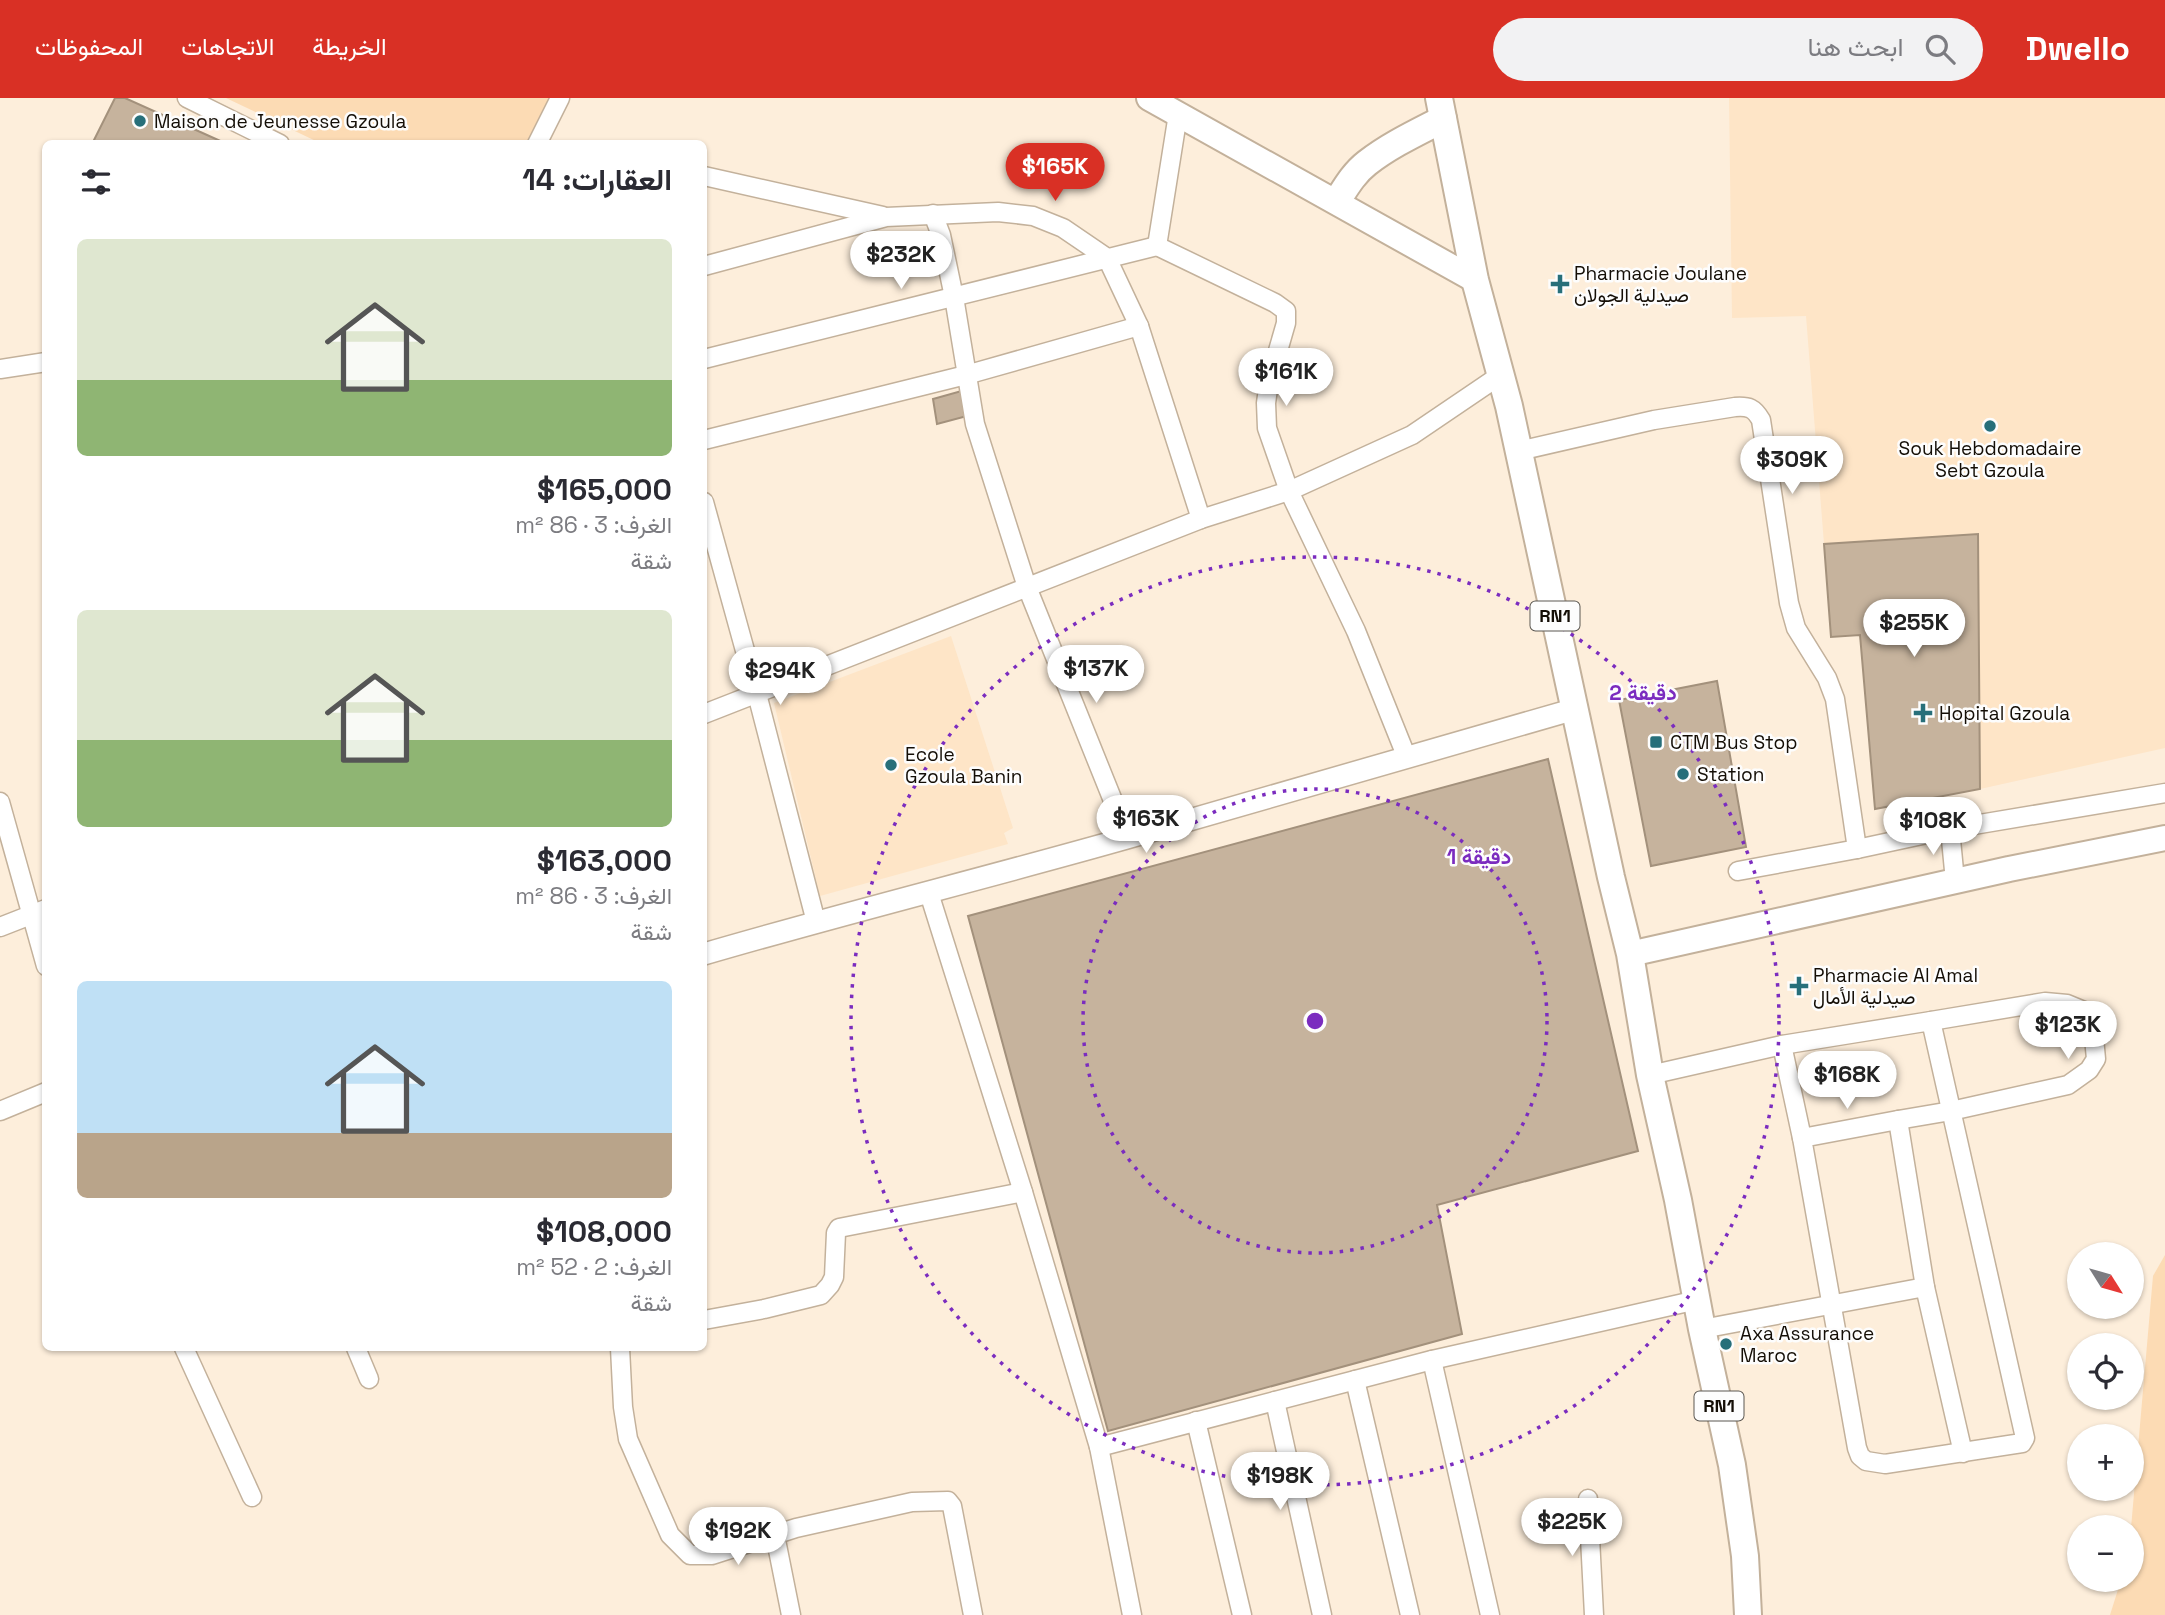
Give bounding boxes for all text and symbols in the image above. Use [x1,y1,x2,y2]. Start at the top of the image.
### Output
search box [1493,18,1983,81]
text: Dwello [2025,28,2130,70]
text: ابحث هنا [1808,30,1903,64]
icon: search [1921,30,1959,68]
text: المحفوظات [35,31,143,62]
text: الاتجاهات [181,31,274,62]
text: الخريطة [312,31,387,62]
place label: Maison de Jeunesse Gzoula [154,109,406,134]
marker: Maison de Jeunesse Gzoula [132,113,148,129]
pin: $165K [1006,144,1104,203]
text: $165K [1022,151,1088,181]
text: العقارات: 14 [522,160,672,199]
icon: filters [77,163,115,201]
pin: $232K [852,232,950,291]
text: $232K [866,239,936,269]
place label: Pharmacie Joulane صيدلية الجولان [1574,261,1747,308]
marker: Pharmacie Joulane صيدلية الجولان [1552,276,1568,292]
icon: home [312,284,438,410]
pin: $161K [1237,348,1335,408]
text: $161K [1254,356,1318,386]
marker: Souk Hebdomadaire Sebt Gzoula [1982,418,1998,434]
pin: $309K [1743,436,1841,496]
place label: Souk Hebdomadaire Sebt Gzoula [1899,436,2081,483]
text: $309K [1756,444,1828,474]
text: $165,000 [537,470,672,509]
text: الغرف: 3 · 86 m² [515,510,672,540]
text: شقة [630,546,672,576]
pin: $255K [1865,600,1963,659]
road number: RN1 [1530,602,1580,630]
text: $255K [1879,607,1949,637]
pin: $137K [1047,646,1145,705]
pin: $294K [731,648,829,707]
text: $137K [1063,653,1129,683]
icon: home [312,655,438,781]
text: $294K [745,655,815,685]
text: 2 دقيقة [1609,679,1677,706]
place label: Hopital Gzoula [1939,701,2070,726]
marker: Hopital Gzoula [1913,703,1933,723]
place label: CTM Bus Stop [1670,730,1797,755]
marker: CTM Bus Stop [1648,734,1664,750]
place label: Ecole Gzoula Banin [905,742,1022,789]
marker: Ecole Gzoula Banin [883,757,899,773]
place label: Station [1697,762,1764,787]
marker: Station [1675,766,1691,782]
pin: $163K [1097,796,1195,855]
pin: $108K [1884,798,1982,857]
text: $163K [1113,803,1179,833]
text: $108K [1899,805,1967,835]
text: $163,000 [537,841,672,880]
text: 1 دقيقة [1447,843,1511,870]
text: الغرف: 3 · 86 m² [515,881,672,911]
text: شقة [630,917,672,947]
place label: Pharmacie Al Amal صيدلية الأمال [1813,963,1978,1010]
marker: Pharmacie Al Amal صيدلية الأمال [1791,978,1807,994]
pin: $123K [2019,1002,2117,1061]
centre of rings [1303,1009,1327,1033]
text: $123K [2035,1009,2101,1039]
icon: home [312,1026,438,1152]
pin: $168K [1798,1052,1896,1111]
text: $168K [1814,1059,1880,1089]
text: $108,000 [536,1212,672,1251]
north arrow [2067,1242,2144,1320]
map controls [2067,1242,2144,1592]
text: الغرف: 2 · 52 m² [516,1252,672,1282]
text: شقة [630,1288,672,1318]
place label: Axa Assurance Maroc [1740,1321,1874,1368]
button: locate [2067,1333,2144,1410]
marker: Axa Assurance Maroc [1718,1336,1734,1352]
road number: RN1 [1694,1392,1744,1420]
button: + [2067,1424,2144,1501]
pin: $198K [1231,1452,1329,1512]
text: $198K [1247,1460,1313,1490]
pin: $225K [1523,1498,1621,1558]
text: $225K [1537,1506,1607,1536]
pin: $192K [689,1508,787,1567]
text: $192K [705,1515,771,1545]
button: − [2067,1515,2144,1592]

